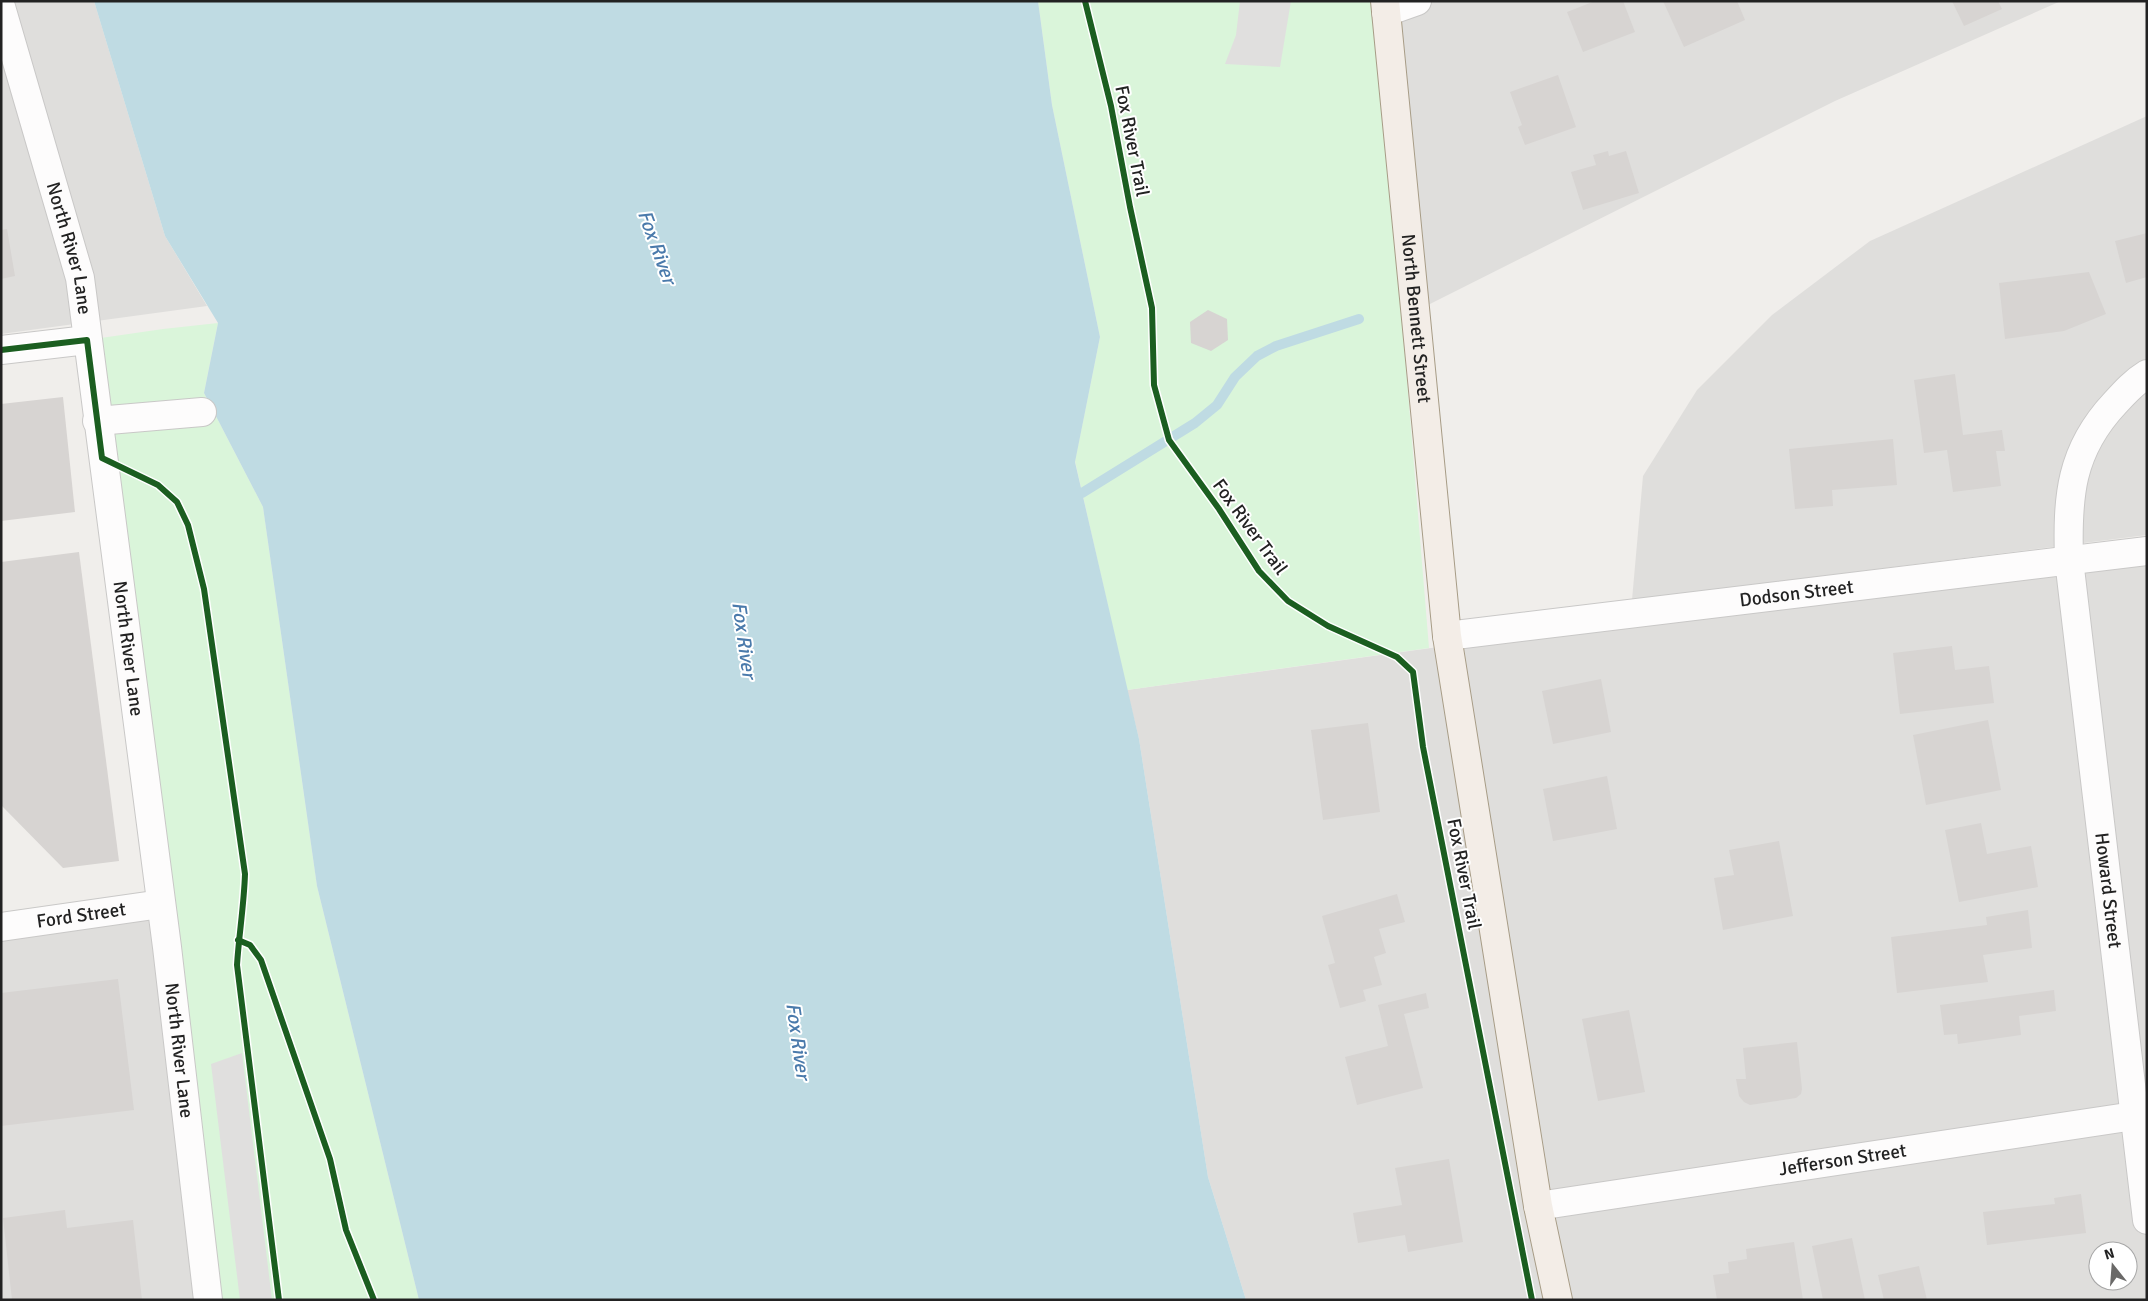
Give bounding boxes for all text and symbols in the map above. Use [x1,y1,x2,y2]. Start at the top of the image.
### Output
street label: Fox River Trail [1109,83,1155,199]
street label: North River Lane [41,179,97,316]
water label: Fox River [632,207,683,290]
street label: North Bennett Street [1396,233,1436,404]
street label: Fox River Trail [1207,474,1293,580]
street label: Dodson Street [1738,575,1855,612]
street label: North River Lane [108,580,149,718]
water label: Fox River [726,600,762,682]
street label: Fox River Trail [1441,816,1487,932]
street label: Howard Street [2089,831,2127,950]
street label: Ford Street [35,897,128,934]
street label: North River Lane [159,981,199,1119]
water label: Fox River [780,1001,816,1083]
street label: Jefferson Street [1777,1138,1908,1181]
north arrow [2088,1241,2138,1291]
text: N [2102,1244,2116,1264]

